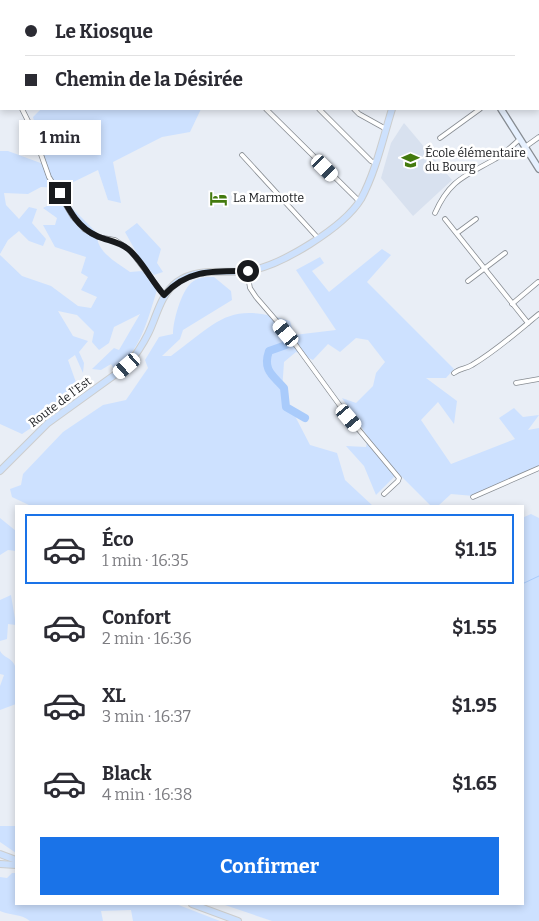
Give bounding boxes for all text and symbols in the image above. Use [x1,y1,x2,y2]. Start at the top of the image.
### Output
text: Le Kiosque [55,20,153,43]
text: Chemin de la Désirée [55,68,243,91]
callout: 1 min [19,120,101,156]
text: 1 min [40,128,80,147]
place label: École élémentaire du Bourg [425,145,526,174]
school or university icon: École élémentaire du Bourg [401,150,421,170]
car [309,152,340,184]
route end [49,182,71,204]
hotel icon: La Marmotte [209,188,229,208]
place label: La Marmotte [233,191,304,205]
route start [237,260,259,282]
car [270,317,301,349]
car [110,350,143,382]
street label: Route de l'Est [26,374,94,430]
car [333,402,364,434]
icon: car [42,527,87,572]
text: Éco [102,528,134,551]
text: $1.15 [455,538,497,561]
text: 1 min · 16:35 [102,551,189,570]
icon: car [42,605,87,650]
text: Confort [102,606,171,629]
text: $1.55 [452,616,497,639]
text: 2 min · 16:36 [102,629,192,648]
icon: car [42,683,87,728]
text: XL [102,684,126,707]
text: $1.95 [452,694,497,717]
text: 3 min · 16:37 [102,707,191,726]
icon: car [42,761,87,806]
text: Black [102,762,152,785]
text: $1.65 [452,772,497,795]
text: 4 min · 16:38 [102,785,192,804]
button: Confirmer [40,837,499,895]

